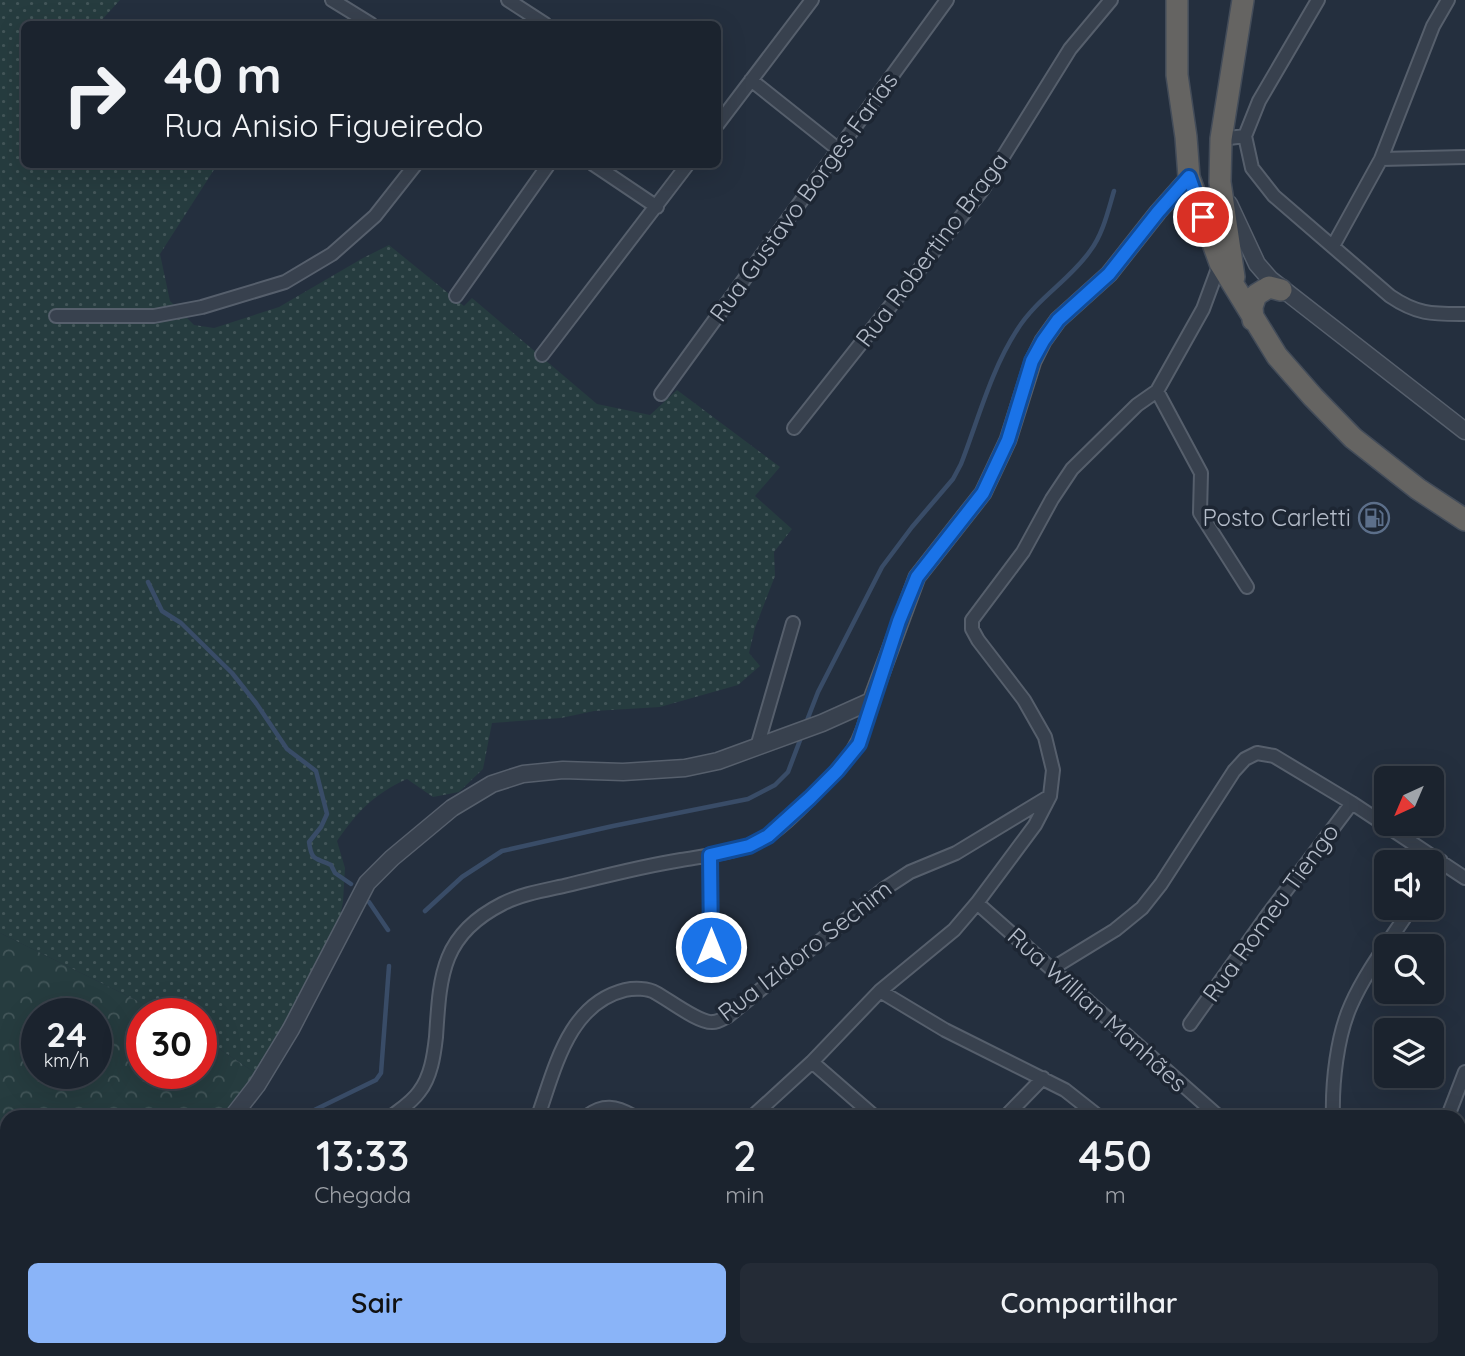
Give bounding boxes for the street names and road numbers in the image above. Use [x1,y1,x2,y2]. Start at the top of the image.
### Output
street label: Rua Gustavo Borges Farias [703,66,904,327]
street label: Rua Robertino Braga [848,146,1014,352]
street label: Rua Romeu Tiengo [1196,818,1345,1007]
street label: Rua Izidoro Sechim [712,873,897,1027]
street label: Rua Willian Manhães [1002,921,1194,1098]

